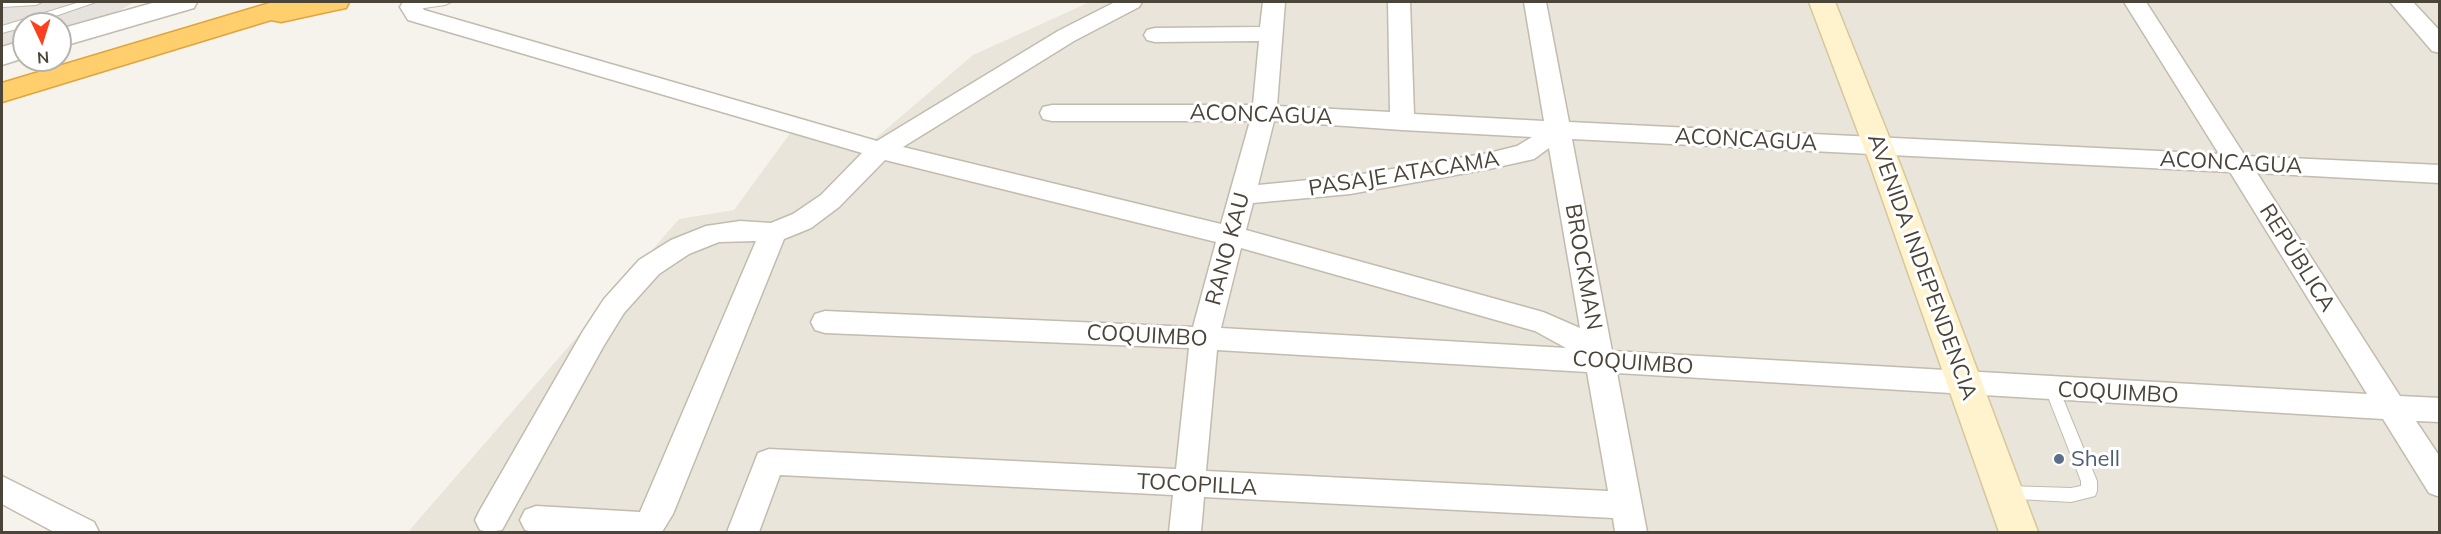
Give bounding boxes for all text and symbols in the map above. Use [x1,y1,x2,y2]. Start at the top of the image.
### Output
north arrow [12,12,72,72]
text: N [36,48,50,68]
street label: ACONCAGUA [1189,99,1333,131]
street label: ACONCAGUA [1674,123,1818,157]
street label: AVENIDA INDEPENDENCIA [1861,130,1983,404]
street label: PASAJE ATACAMA [1307,146,1501,202]
street label: ACONCAGUA [2159,146,2303,180]
street label: RANO KAU [1200,190,1256,308]
street label: REPÚBLICA [2253,199,2341,317]
street label: BROCKMAN [1559,202,1607,332]
street label: COQUIMBO [1086,320,1208,352]
street label: COQUIMBO [1572,346,1694,380]
street label: COQUIMBO [2057,377,2179,409]
place label: Shell [2071,446,2120,472]
marker: Shell [2052,452,2066,466]
street label: TOCOPILLA [1136,469,1258,501]

